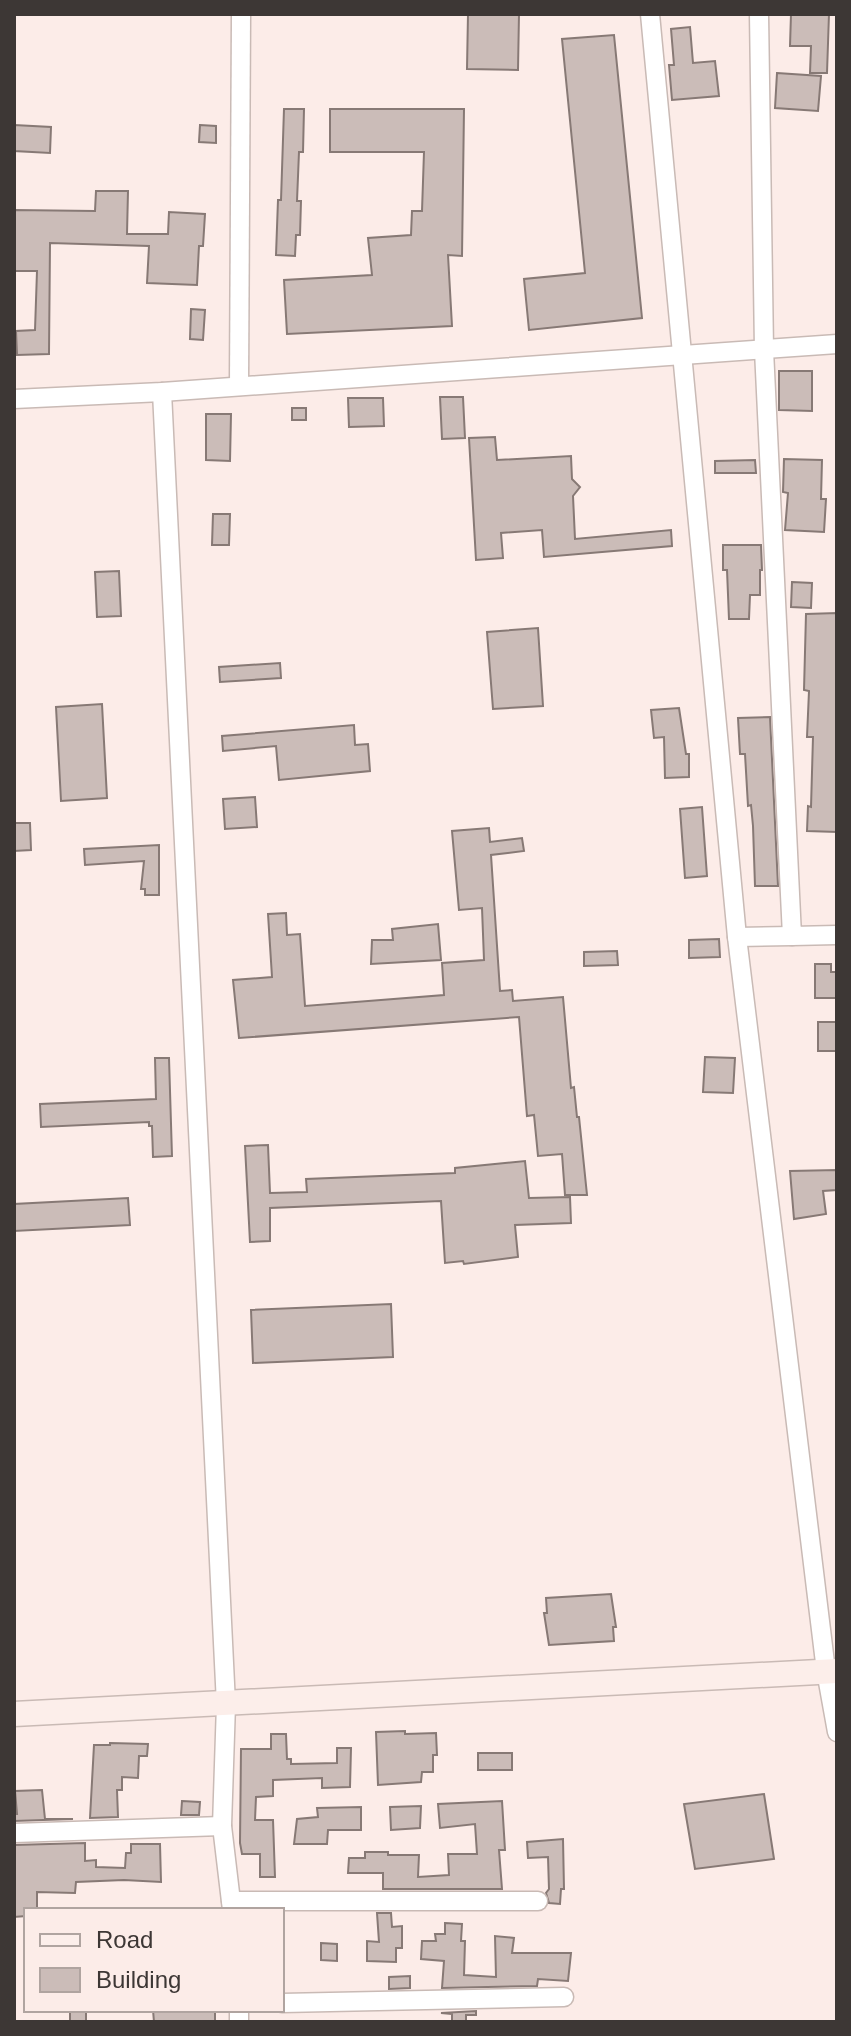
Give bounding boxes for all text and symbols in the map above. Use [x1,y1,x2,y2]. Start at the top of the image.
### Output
legend [24,1908,284,2012]
text: Road [96,1926,153,1953]
text: Building [96,1966,181,1993]

